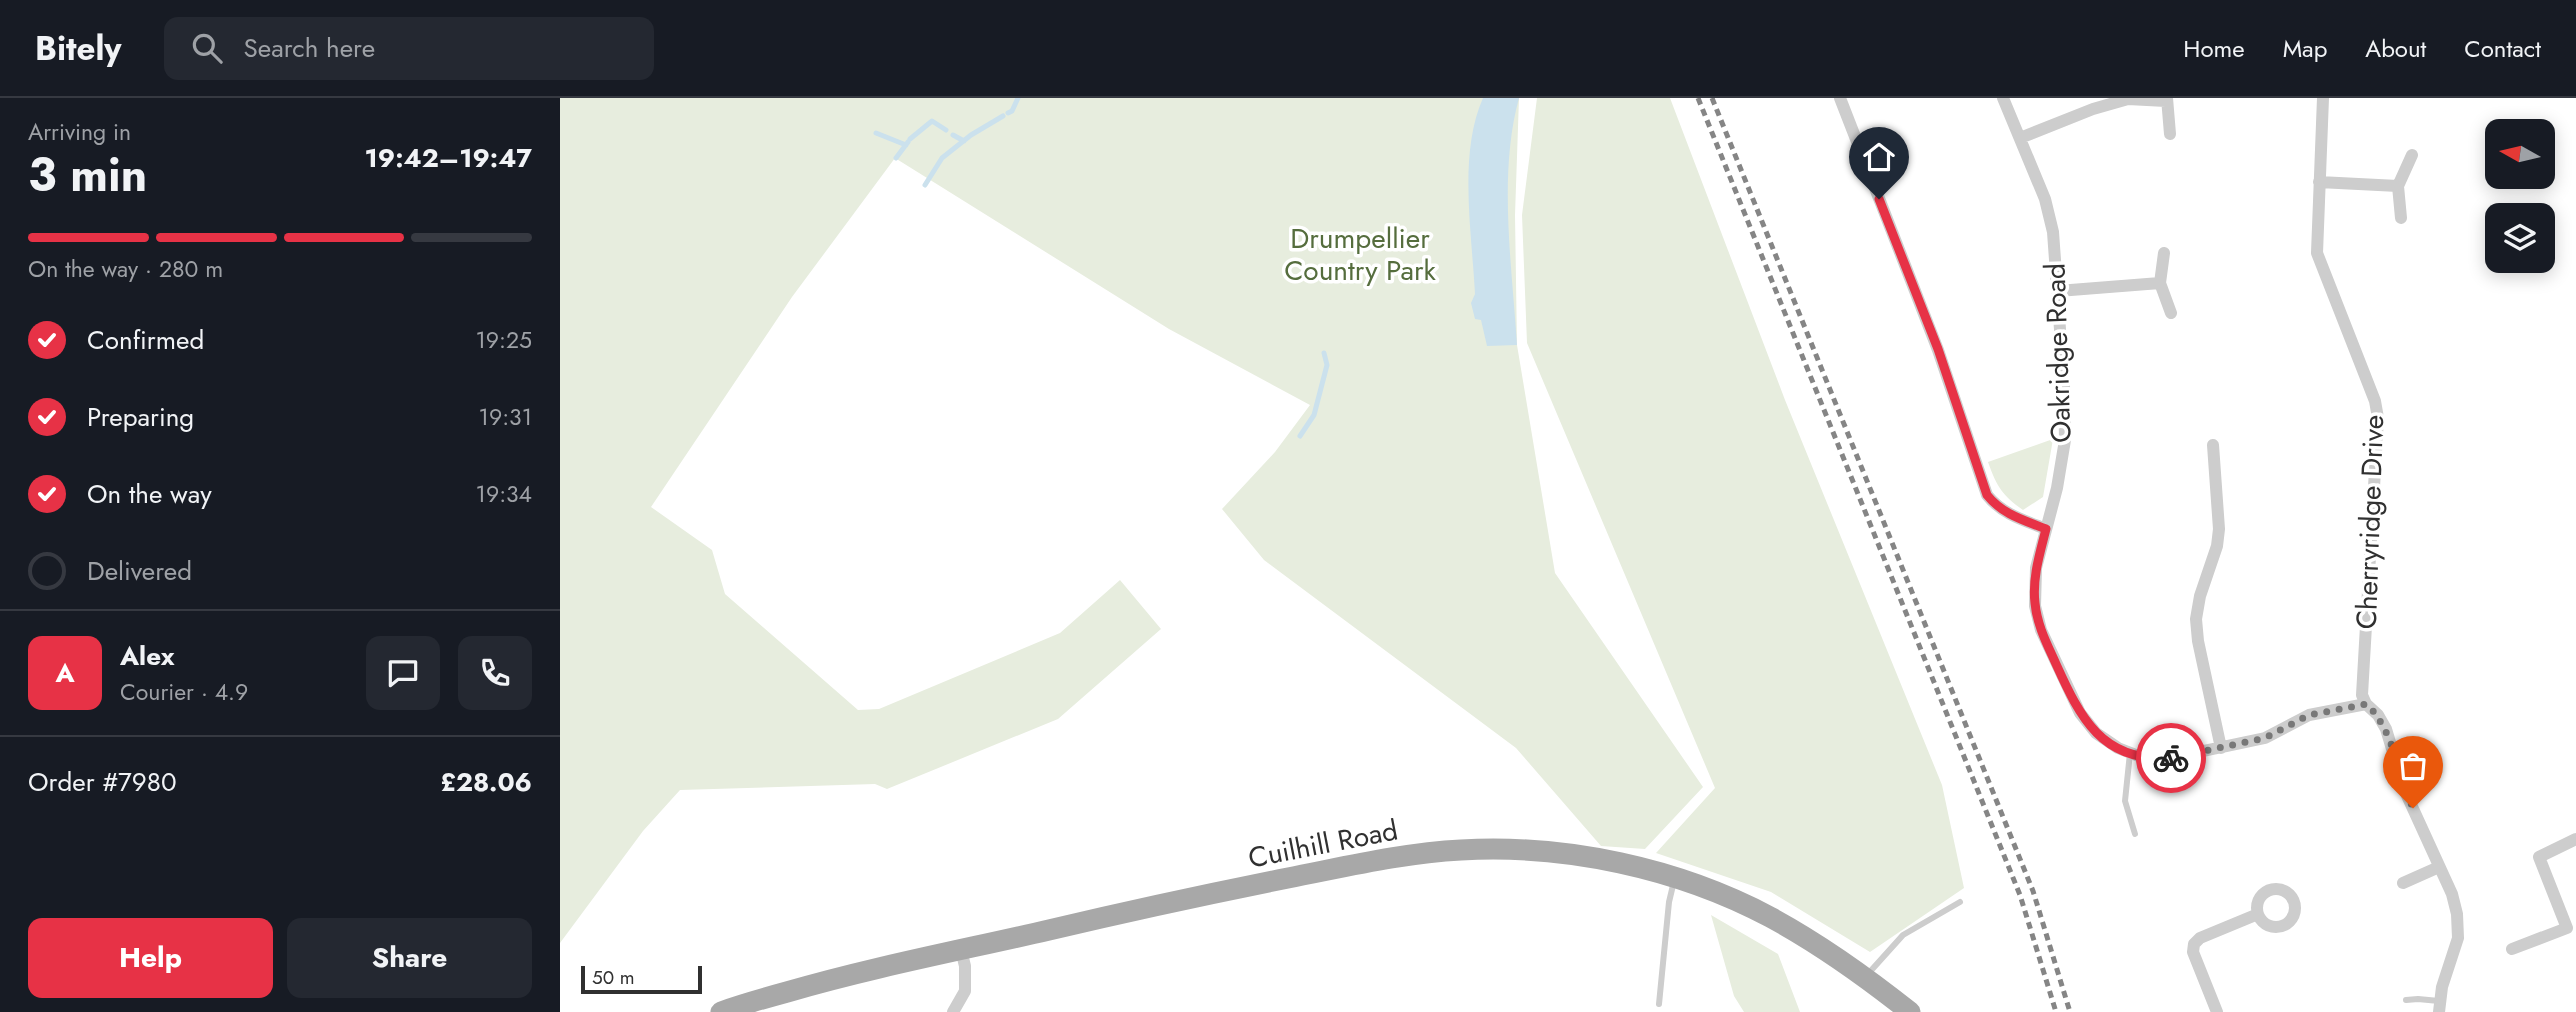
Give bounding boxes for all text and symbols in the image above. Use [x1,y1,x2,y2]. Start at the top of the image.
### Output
search box [164,17,654,80]
text: Bitely [35,25,122,72]
icon: search [188,29,226,67]
text: Search here [244,29,375,67]
text: Home [2183,31,2245,66]
text: Map [2283,31,2327,66]
text: About [2365,31,2426,66]
text: Contact [2464,31,2541,66]
text: Arriving in [28,115,131,149]
north arrow [2485,119,2555,189]
map controls [2485,119,2555,273]
pin [1849,127,1909,199]
icon: home [1860,138,1898,176]
text: 19:42–19:47 [365,139,532,177]
text: 3 min [28,142,147,208]
button: layers [2485,203,2555,273]
park label: Drumpellier Country Park [1284,218,1437,291]
text: On the way · 280 m [28,252,223,286]
street label: Oakridge Road [2034,262,2082,444]
icon: check [28,321,66,359]
text: Confirmed [87,321,204,359]
text: 19:25 [475,323,532,357]
icon: check [28,398,66,436]
text: Preparing [87,398,194,436]
text: 19:31 [479,400,532,434]
street label: Cherryridge Drive [2346,414,2394,630]
icon: check [28,475,66,513]
text: On the way [87,475,212,513]
text: 19:34 [476,477,532,511]
text: Delivered [87,552,192,590]
button: chat [366,636,440,710]
button: phone [458,636,532,710]
text: Alex [120,637,174,675]
text: A [55,654,75,692]
text: Courier · 4.9 [120,675,248,709]
courier [2136,723,2206,793]
pin [2383,736,2443,808]
icon: bike [2152,739,2190,777]
icon: bag [2394,747,2432,785]
text: Order #7980 [28,763,177,801]
text: £28.06 [440,763,532,801]
street label: Cuilhill Road [1245,809,1401,879]
button: Help [28,918,273,998]
button: Share [287,918,532,998]
scale bar [581,963,702,995]
text: 50 m [592,964,635,991]

